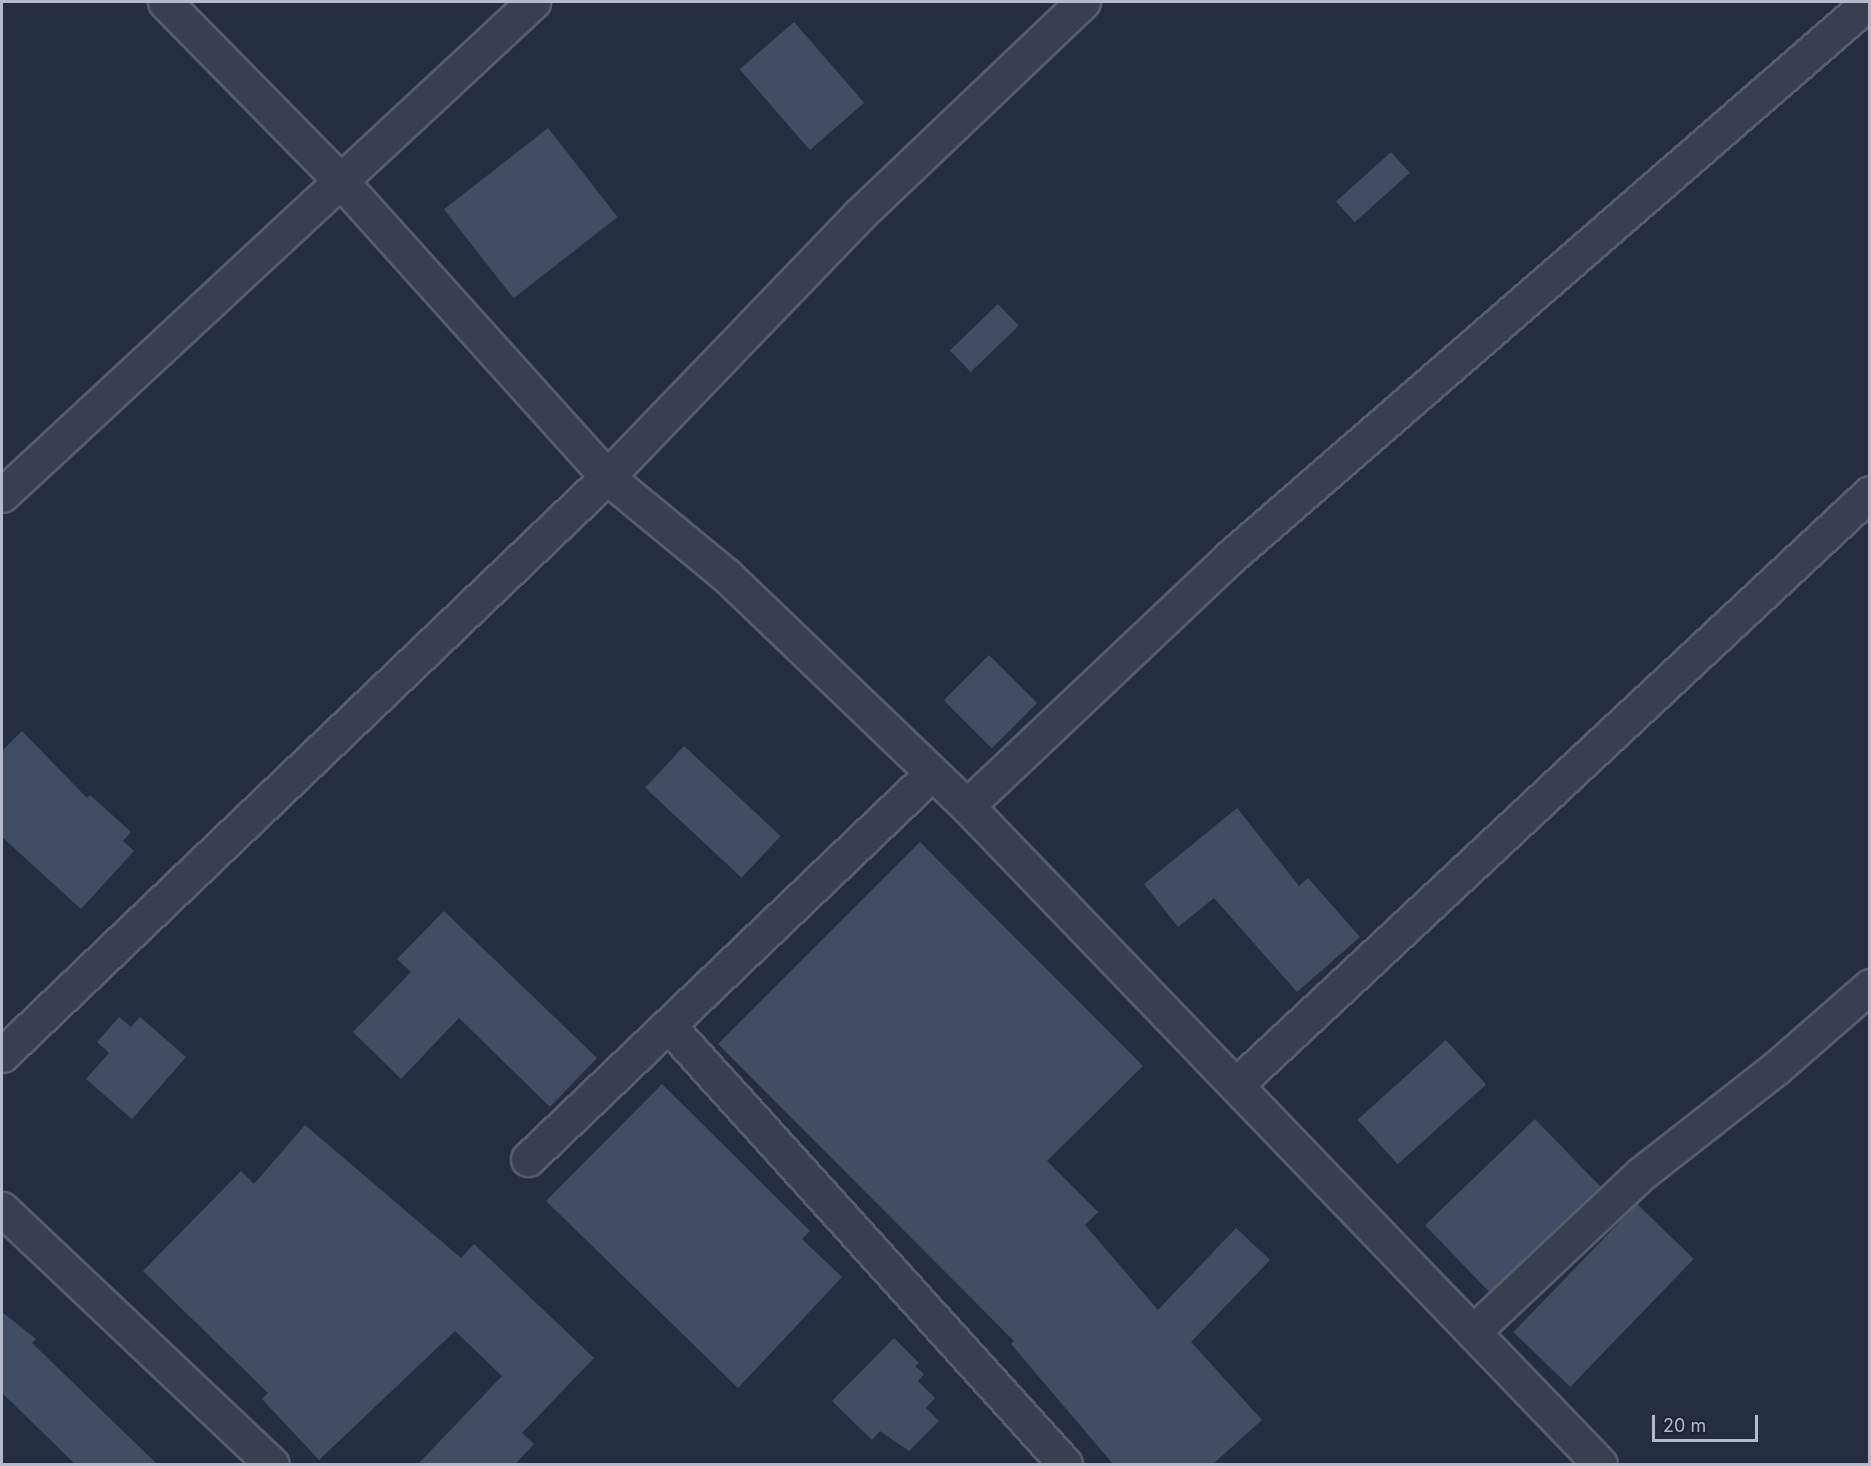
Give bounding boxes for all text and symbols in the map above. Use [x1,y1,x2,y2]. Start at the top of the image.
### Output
scale bar [1655,1403,1762,1441]
text: 20 m [1663,1415,1706,1436]

